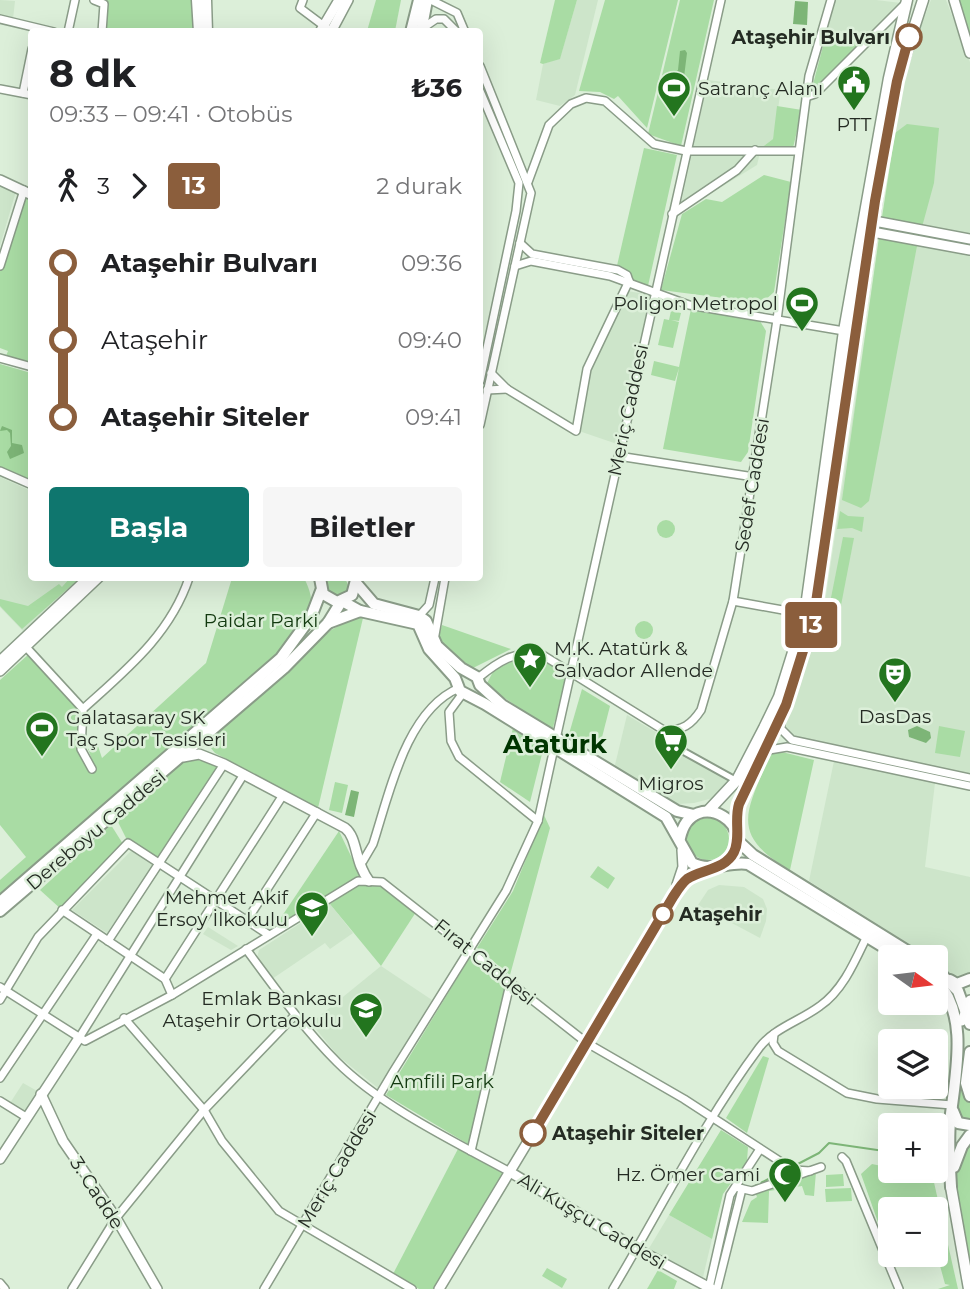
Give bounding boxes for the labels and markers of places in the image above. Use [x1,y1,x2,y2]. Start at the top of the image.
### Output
marker: Ataşehir Bulvarı [896,24,922,50]
place label: Ataşehir Bulvarı [731,26,890,49]
public building icon: PTT [835,63,873,112]
sports icon: Satranç Alanı [655,69,693,118]
place label: Satranç Alanı [698,77,823,100]
place label: PTT [837,113,872,136]
sports icon: Poligon Metropol [783,284,821,333]
place label: Poligon Metropol [613,292,778,315]
place label: M.K. Atatürk & Salvador Allende [554,637,713,682]
place icon: M.K. Atatürk & Salvador Allende [511,640,549,689]
theatre icon: DasDas [876,655,914,704]
place label: DasDas [859,705,931,728]
place label: Galatasaray SK Taç Spor Tesisleri [66,706,226,751]
sports icon: Galatasaray SK Taç Spor Tesisleri [23,709,61,758]
supermarket icon: Migros [652,722,690,771]
place label: Migros [639,772,703,795]
place label: Mehmet Akif Ersoy İlkokulu [156,886,290,931]
school or university icon: Mehmet Akif Ersoy İlkokulu [293,889,331,938]
place label: Ataşehir [678,903,762,926]
marker: Ataşehir [653,904,673,924]
place label: Emlak Bankası Ataşehir Ortaokulu [163,987,342,1032]
school or university icon: Emlak Bankası Ataşehir Ortaokulu [347,990,385,1039]
marker: Ataşehir Siteler [520,1120,546,1146]
place label: Ataşehir Siteler [551,1122,704,1145]
mosque icon: Hz. Ömer Cami [766,1155,804,1204]
place label: Hz. Ömer Cami [616,1163,760,1186]

